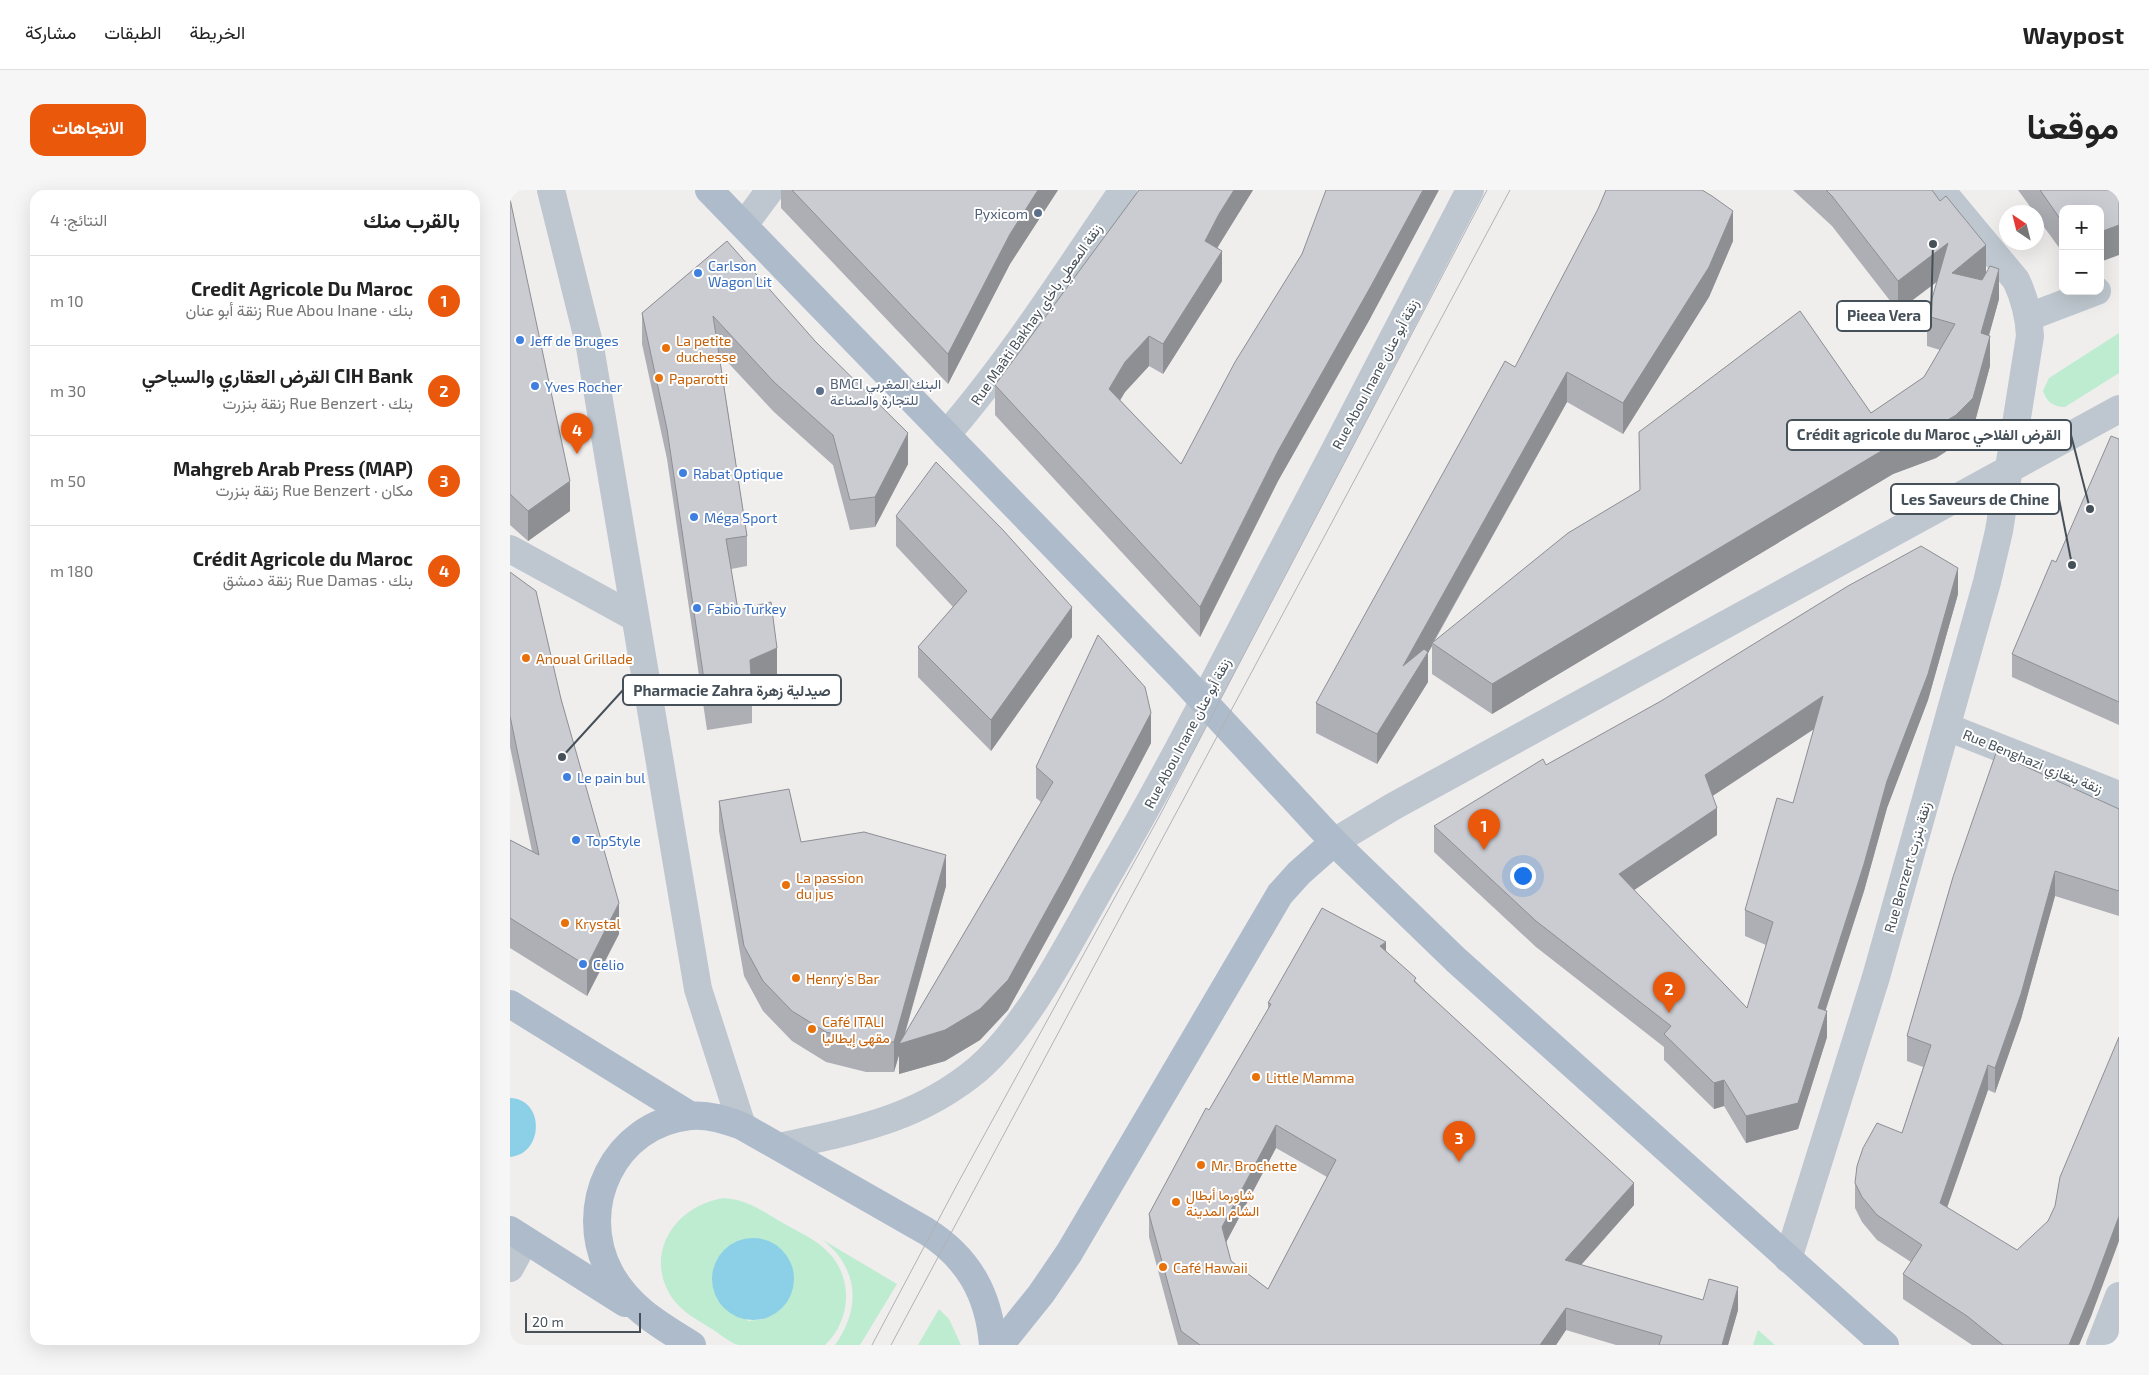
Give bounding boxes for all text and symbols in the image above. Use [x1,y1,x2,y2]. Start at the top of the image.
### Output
text: Waypost [2023,20,2124,49]
text: مشاركة [25,21,76,43]
text: الطبقات [104,21,161,43]
text: الخريطة [189,21,245,43]
button: الاتجاهات [30,104,146,156]
text: موقعنا [2026,104,2119,146]
place label: Pyxicom [975,205,1028,222]
north arrow [1999,205,2044,250]
map controls [2059,205,2104,295]
button: + [2059,205,2104,250]
text: بالقرب منك [363,207,460,232]
marker: Pyxicom [1032,207,1044,219]
text: النتائج: 4 [50,210,107,229]
street label: Rue Maâti Bakhay زنقة المعطي باخاي [967,220,1109,410]
button: − [2059,250,2104,295]
place label: Carlson Wagon Lit [708,257,772,290]
marker: Carlson Wagon Lit [692,267,704,279]
text: Credit Agricole Du Maroc [191,277,413,300]
text: 10 m [50,291,84,310]
text: 1 [441,291,447,310]
street label: Rue Abou Inane زنقة أبو عنان [1328,296,1423,453]
text: بنك · Rue Abou Inane زنقة أبو عنان [185,300,413,319]
callout: Pieea Vera [1837,301,1931,331]
text: Pieea Vera [1847,306,1921,324]
place label: Jeff de Bruges [530,332,619,349]
place label: La petite duchesse [676,332,736,365]
marker: Jeff de Bruges [514,334,526,346]
marker: La petite duchesse [660,342,672,354]
text: CIH Bank القرض العقاري والسياحي [142,364,413,387]
place label: Paparotti [669,370,728,387]
marker: Paparotti [653,372,665,384]
place label: BMCI البنك المغربي للتجارة والصناعة [830,375,941,409]
place label: Yves Rocher [545,378,623,395]
marker: Yves Rocher [529,380,541,392]
text: 30 m [50,381,86,400]
text: 2 [439,381,449,400]
marker: BMCI البنك المغربي للتجارة والصناعة [814,385,826,397]
text: بنك · Rue Benzert زنقة بنزرت [223,393,413,412]
pin: 4 [561,413,593,454]
callout: Crédit agricole du Maroc القرض الفلاحي [1787,420,2071,450]
text: Crédit agricole du Maroc القرض الفلاحي [1797,425,2061,448]
text: Mahgreb Arab Press (MAP) [173,457,413,480]
place label: Rabat Optique [693,465,783,482]
marker: Rabat Optique [677,467,689,479]
text: 50 m [50,471,86,490]
text: 3 [439,471,449,490]
text: مكان · Rue Benzert زنقة بنزرت [216,480,413,499]
callout: Les Saveurs de Chine [1891,484,2059,514]
text: Les Saveurs de Chine [1901,490,2049,508]
place label: Méga Sport [704,509,777,526]
marker: Méga Sport [688,511,700,523]
text: Crédit Agricole du Maroc [193,547,413,570]
text: 180 m [50,561,93,580]
text: 4 [439,561,449,580]
text: بنك · Rue Damas زنقة دمشق [223,570,413,589]
place label: Fabio Turkey [707,600,787,617]
marker: Fabio Turkey [691,602,703,614]
place label: Anoual Grillade [536,650,633,667]
marker: Anoual Grillade [520,652,532,664]
street label: Rue Abou Inane زنقة أبو عنان [1140,655,1235,812]
callout: Pharmacie Zahra صيدلية زهرة [623,675,841,705]
text: Pharmacie Zahra صيدلية زهرة [633,681,831,700]
street label: Rue Benghazi زنقة بنغازي [1959,725,2106,801]
place label: Le pain bul [577,769,646,786]
marker: Le pain bul [561,771,573,783]
street label: Rue Benzert زنقة بنزرت [1880,799,1935,935]
pin: 1 [1468,809,1500,850]
place label: TopStyle [586,832,641,849]
marker: TopStyle [570,834,582,846]
your location [1510,863,1536,889]
place label: La passion du jus [796,869,864,902]
marker: La passion du jus [780,879,792,891]
place label: Krystal [575,915,621,932]
marker: Krystal [559,917,571,929]
place label: Celio [593,956,624,973]
marker: Celio [577,958,589,970]
place label: Henry's Bar [806,970,880,987]
marker: Henry's Bar [790,972,802,984]
pin: 2 [1653,972,1685,1013]
place label: Café ITALI مقهى إيطاليا [822,1013,890,1048]
marker: Café ITALI مقهى إيطاليا [806,1023,818,1035]
place label: Little Mamma [1266,1069,1354,1086]
marker: Little Mamma [1250,1071,1262,1083]
pin: 3 [1443,1121,1475,1162]
place label: Mr. Brochette [1211,1157,1297,1174]
marker: Mr. Brochette [1195,1159,1207,1171]
place label: شاورما أبطال الشام المدينة [1186,1186,1259,1220]
marker: شاورما أبطال الشام المدينة [1170,1196,1182,1208]
place label: Café Hawaii [1173,1259,1248,1276]
marker: Café Hawaii [1157,1261,1169,1273]
scale bar [525,1310,641,1333]
text: 20 m [532,1313,564,1330]

